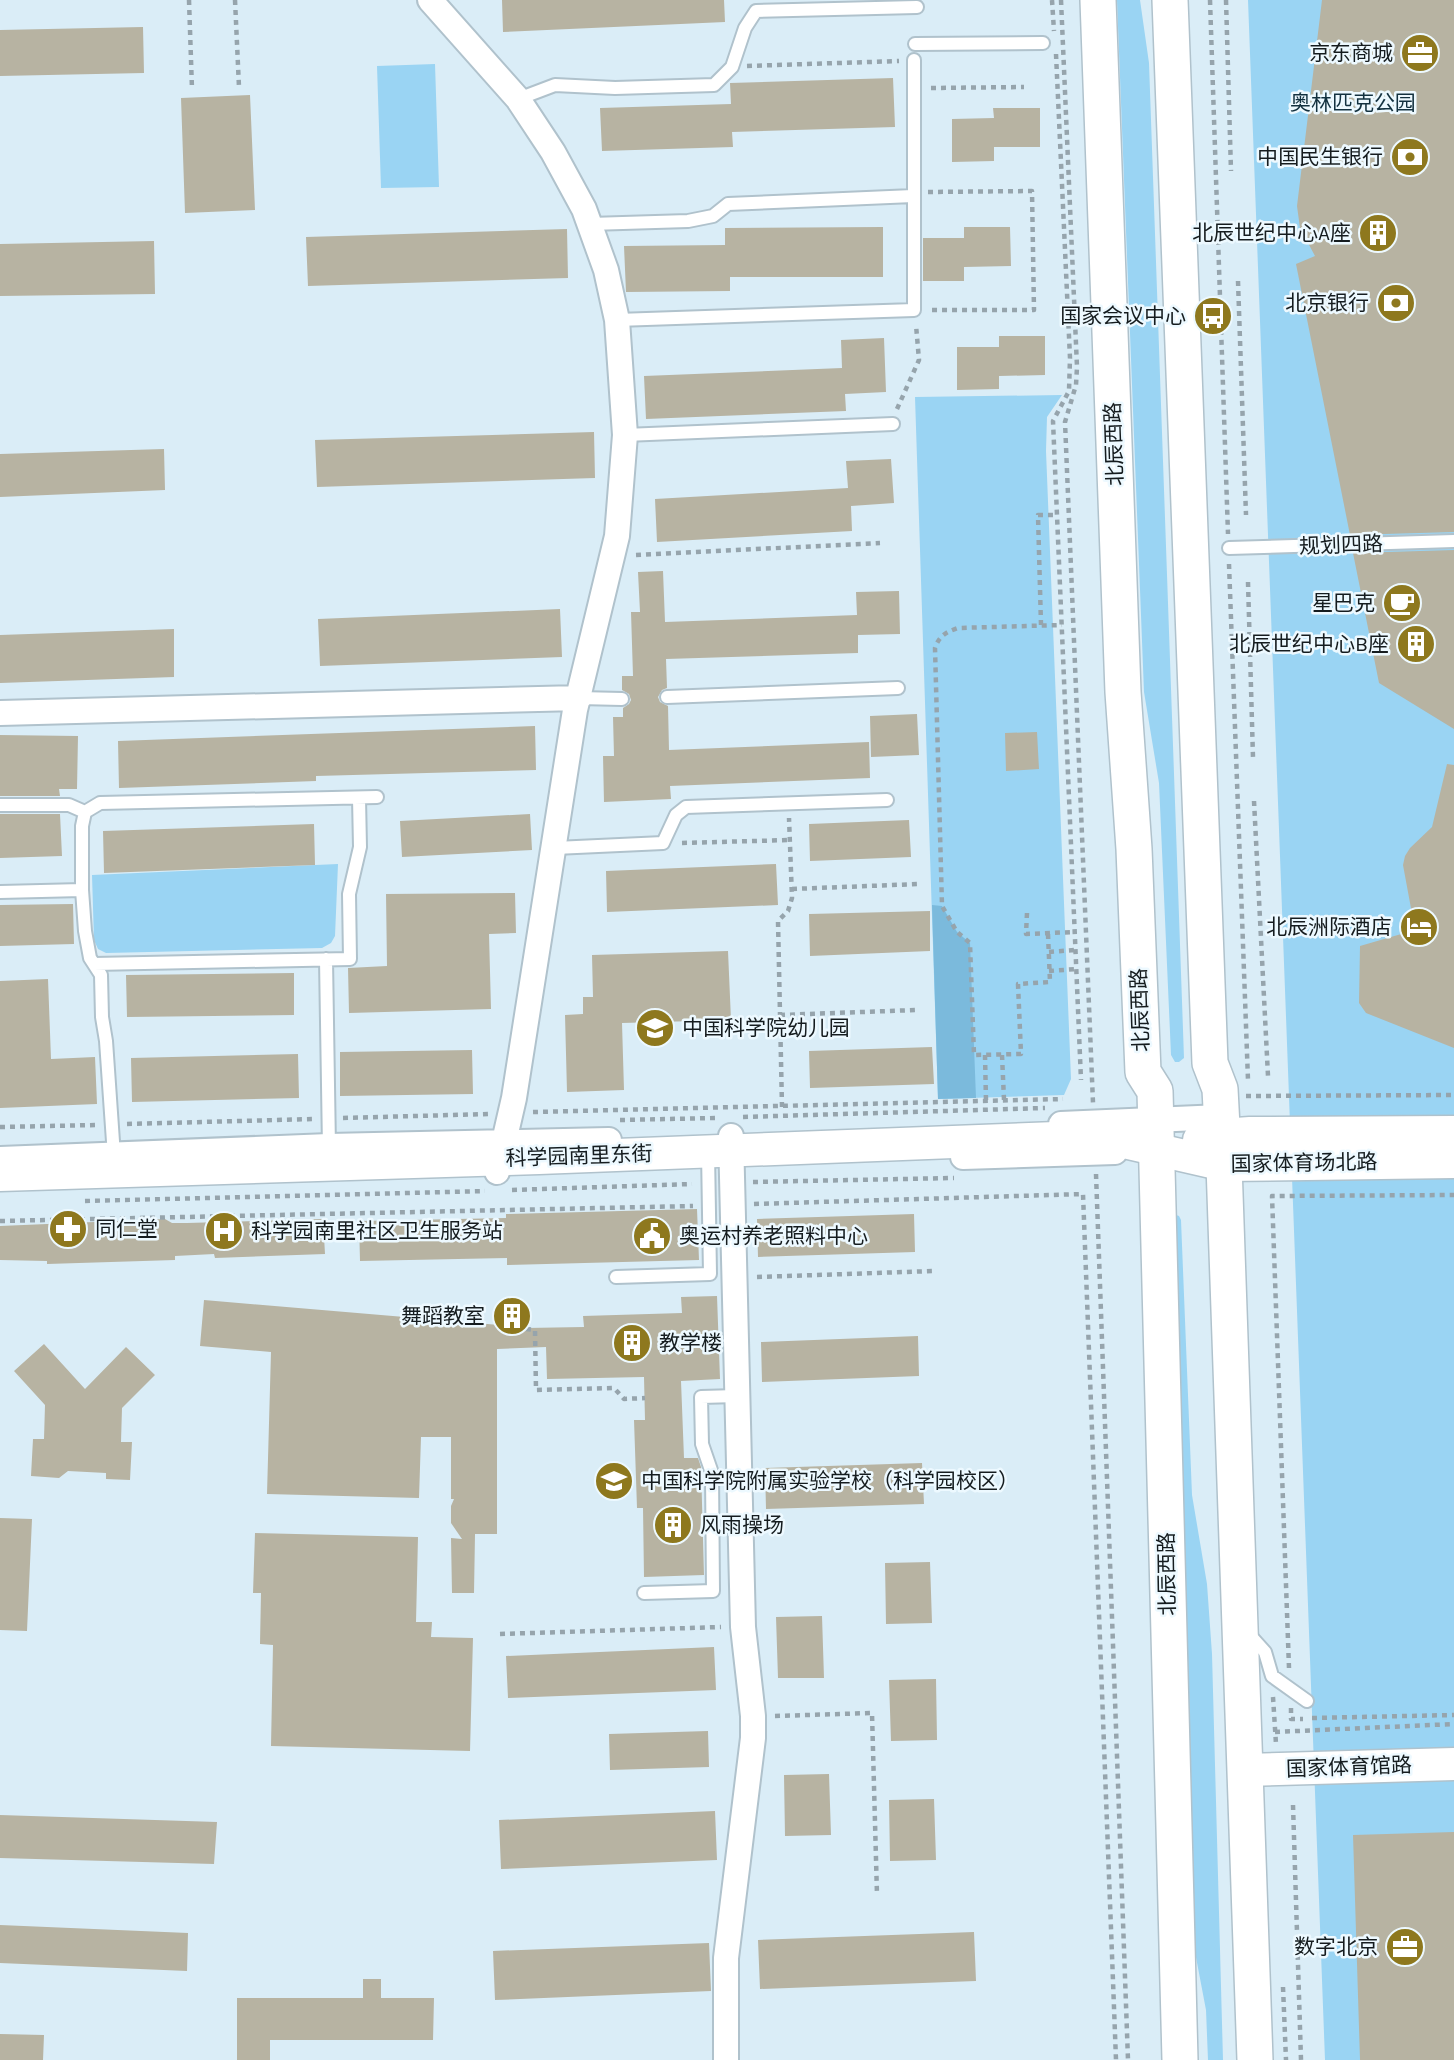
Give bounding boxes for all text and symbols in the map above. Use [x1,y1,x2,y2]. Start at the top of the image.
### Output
office icon: 京东商城 [1399,32,1441,74]
place label: 京东商城 [1309,41,1393,65]
park label: 奥林匹克公园 [1290,91,1416,115]
bank icon: 中国民生银行 [1389,136,1431,178]
place label: 中国民生银行 [1257,145,1383,169]
building icon: 北辰世纪中心A座 [1357,212,1399,254]
place label: 北辰世纪中心A座 [1192,221,1351,245]
bank icon: 北京银行 [1375,282,1417,324]
place label: 北京银行 [1285,291,1369,315]
bus stop icon: 国家会议中心 [1192,295,1234,337]
place label: 国家会议中心 [1060,304,1186,328]
street label: 北辰西路 [1101,402,1127,486]
street label: 规划四路 [1299,532,1383,558]
cafe icon: 星巴克 [1381,582,1423,624]
place label: 星巴克 [1312,591,1375,615]
building icon: 北辰世纪中心B座 [1395,623,1437,665]
place label: 北辰世纪中心B座 [1229,632,1389,656]
hotel icon: 北辰洲际酒店 [1398,906,1440,948]
place label: 北辰洲际酒店 [1266,915,1392,939]
street label: 北辰西路 [1127,968,1153,1052]
school or university icon: 中国科学院幼儿园 [634,1007,676,1049]
place label: 中国科学院幼儿园 [682,1016,850,1040]
street label: 科学园南里东街 [505,1141,653,1171]
street label: 国家体育场北路 [1230,1150,1378,1176]
pharmacy icon: 同仁堂 [47,1208,89,1250]
hospital icon: 科学园南里社区卫生服务站 [203,1210,245,1252]
public building icon: 奥运村养老照料中心 [631,1215,673,1257]
place label: 同仁堂 [95,1217,158,1241]
place label: 科学园南里社区卫生服务站 [251,1219,503,1243]
place label: 奥运村养老照料中心 [679,1224,868,1248]
building icon: 舞蹈教室 [491,1295,533,1337]
place label: 舞蹈教室 [401,1304,485,1328]
building icon: 教学楼 [611,1322,653,1364]
place label: 教学楼 [659,1331,722,1355]
school or university icon: 中国科学院附属实验学校（科学园校区） [593,1460,635,1502]
place label: 中国科学院附属实验学校（科学园校区） [641,1469,1019,1493]
building icon: 风雨操场 [652,1504,694,1546]
place label: 风雨操场 [700,1513,784,1537]
street label: 北辰西路 [1154,1532,1180,1616]
street label: 国家体育馆路 [1286,1753,1412,1781]
office icon: 数字北京 [1384,1926,1426,1968]
place label: 数字北京 [1294,1935,1378,1959]

